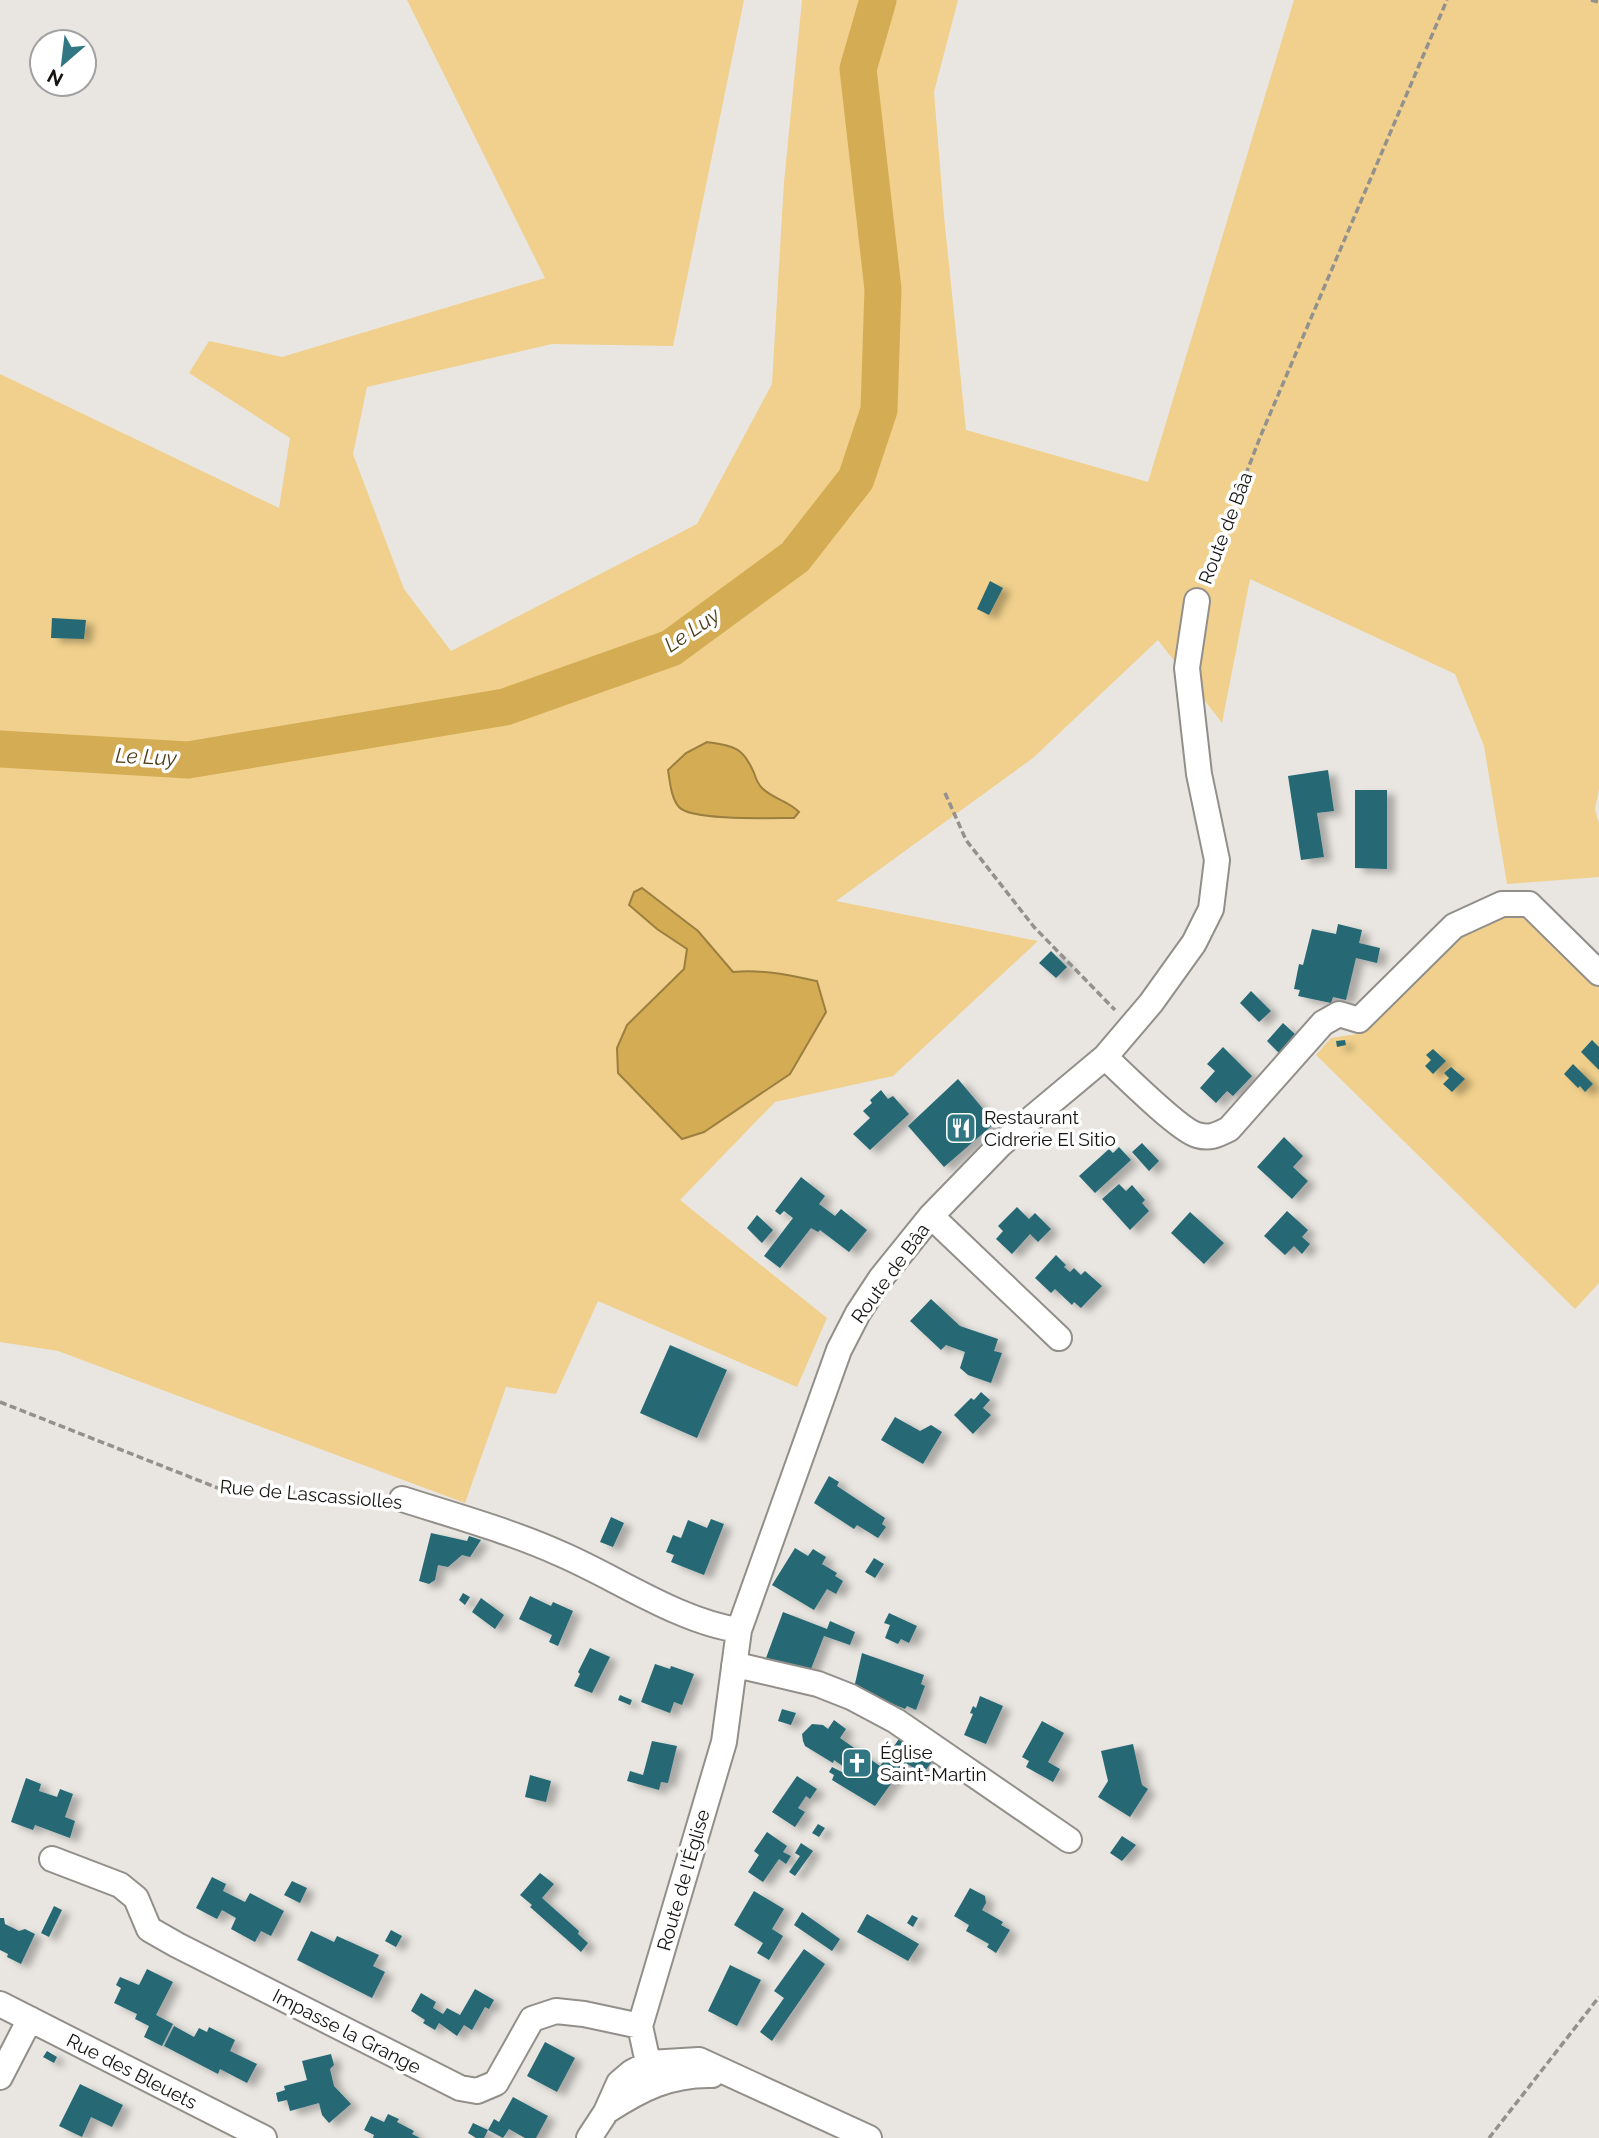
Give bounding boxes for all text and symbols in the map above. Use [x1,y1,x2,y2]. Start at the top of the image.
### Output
north arrow [28,28,98,98]
text: N [43,65,67,91]
street label: Route de Bâa [1194,469,1256,587]
water label: Le Luy [659,602,725,657]
water label: Le Luy [115,742,178,771]
place label: Restaurant Cidrerie El Sitio [984,1106,1116,1150]
restaurant icon: Restaurant Cidrerie El Sitio [944,1111,978,1145]
street label: Route de Bâa [846,1219,934,1327]
street label: Rue de Lascassiolles [219,1475,403,1513]
place label: Église Saint-Martin [880,1741,987,1785]
church icon: Église Saint-Martin [840,1746,874,1780]
street label: Route de l'Église [652,1807,714,1953]
street label: Impasse la Grange [269,1984,425,2078]
street label: Rue des Bleuets [63,2029,201,2113]

